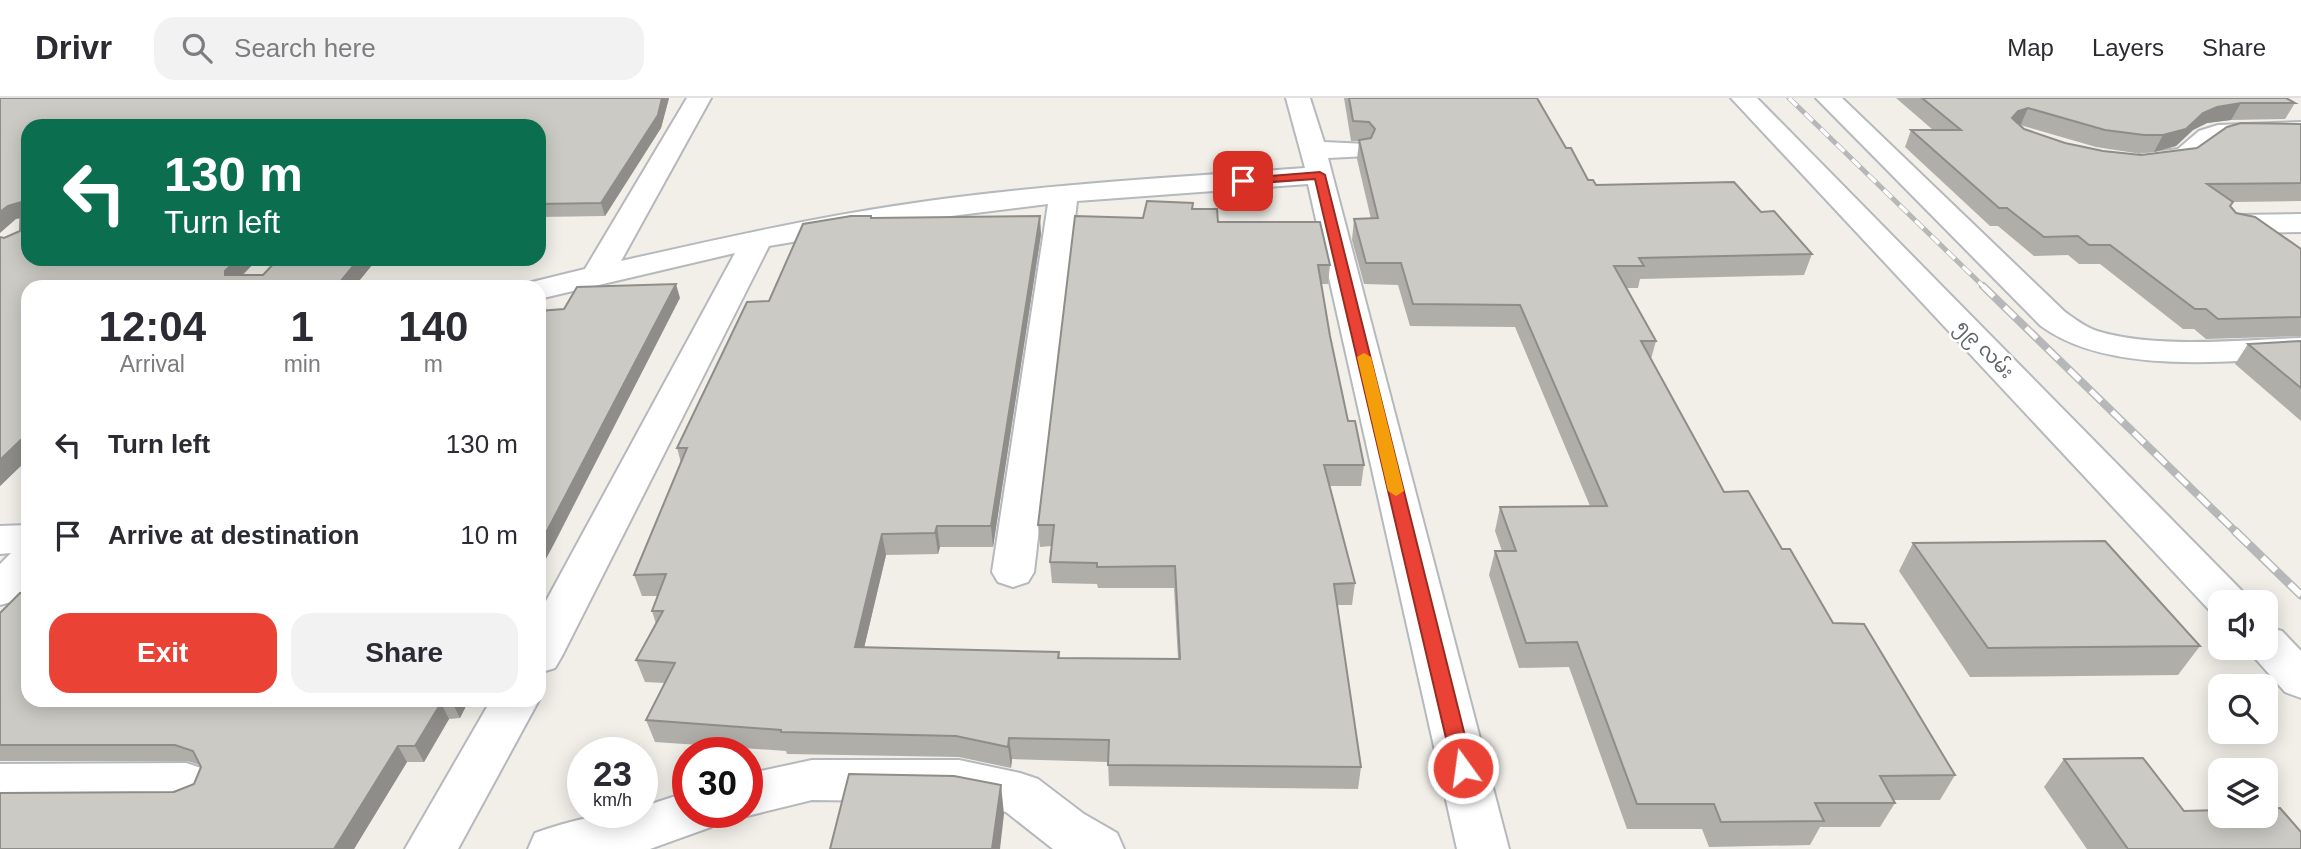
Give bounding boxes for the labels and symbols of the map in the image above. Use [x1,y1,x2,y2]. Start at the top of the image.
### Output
pin [1213,151,1273,211]
street label: ၅၉ လမ်း [1949,313,2021,386]
position arrow [1426,731,1500,805]
speed limit sign: 30 [672,737,763,828]

